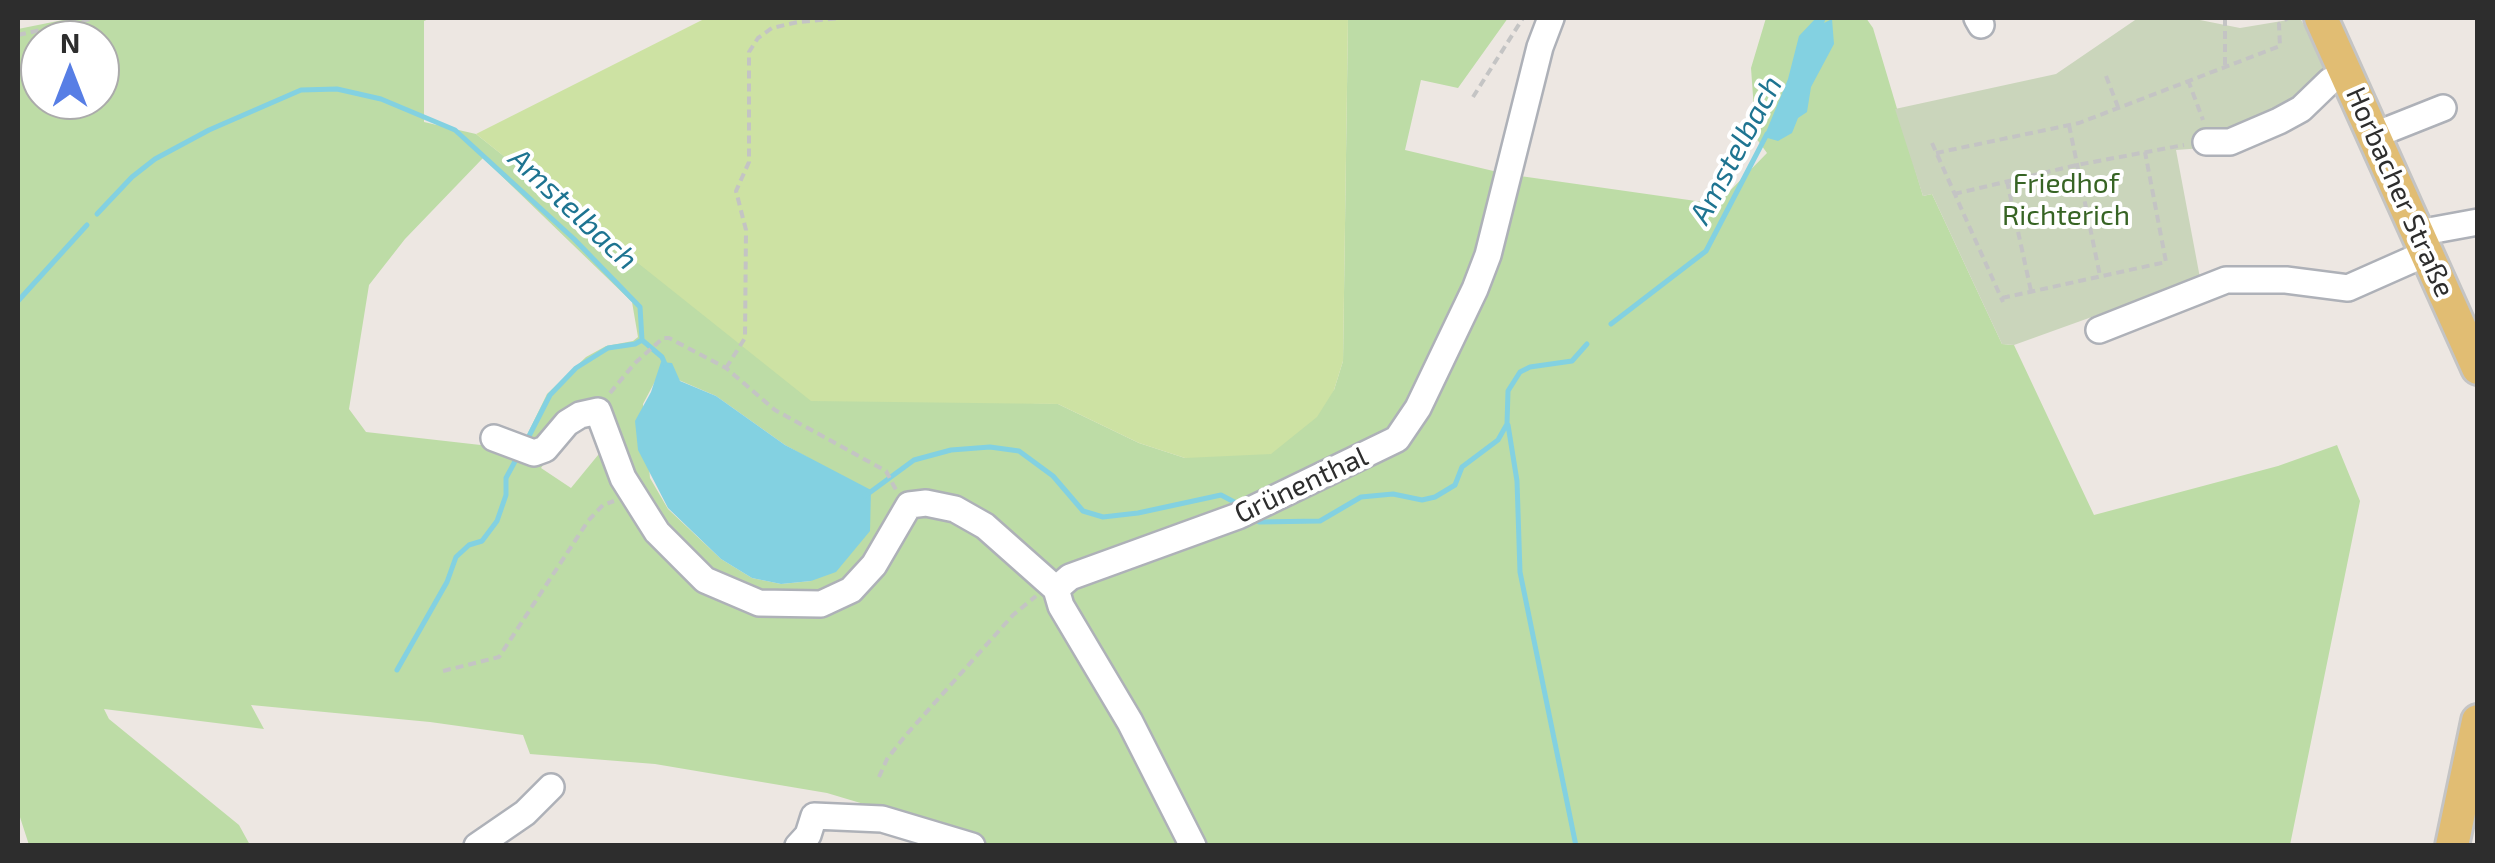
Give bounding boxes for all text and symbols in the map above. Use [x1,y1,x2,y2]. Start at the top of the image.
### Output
north arrow [20,20,120,120]
text: N [60,25,80,59]
water label: Amstelbach [1682,70,1790,230]
street label: Horbacher Straße [2339,82,2461,302]
water label: Amstelbach [501,140,645,278]
park label: Friedhof Richterich [2002,167,2130,233]
street label: Grünenthal [1229,440,1373,530]

